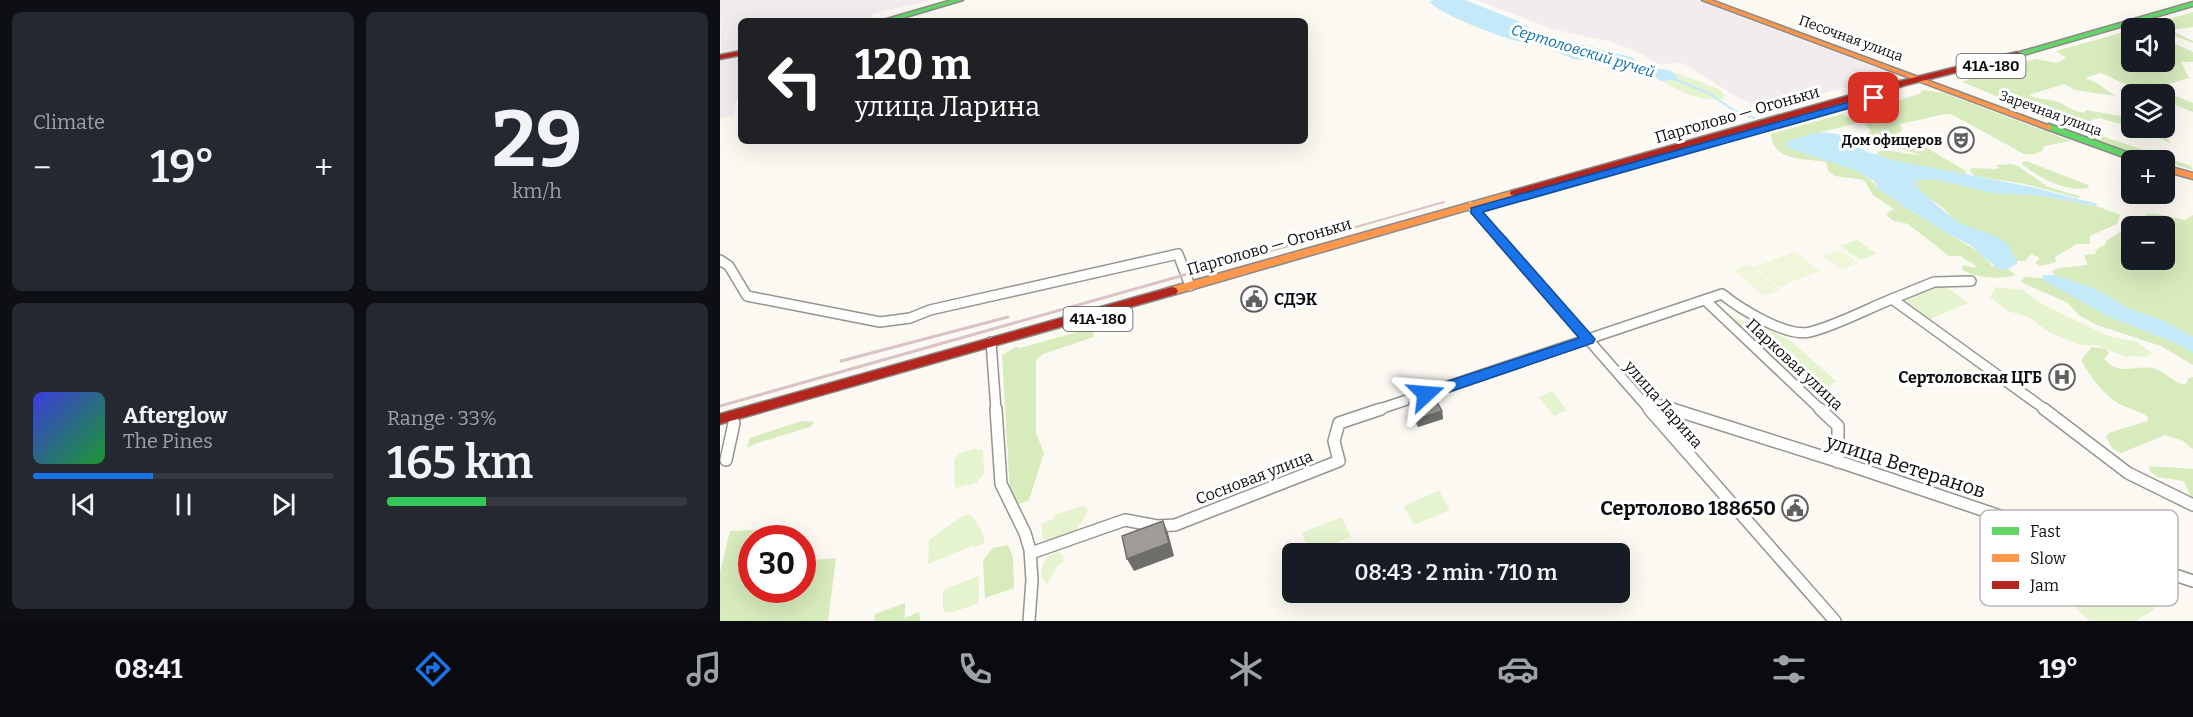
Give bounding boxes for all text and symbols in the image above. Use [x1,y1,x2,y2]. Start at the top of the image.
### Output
street label: Песочная улица [1796,12,1906,65]
map controls [2121,18,2175,270]
button: sound [2121,18,2175,72]
water label: Сертоловский ручей [1509,21,1657,81]
text: 120 m [855,40,971,90]
icon: left [756,42,834,120]
road number: 41А-180 [1956,54,2026,78]
pin [1848,72,1899,123]
icon: arrive [1857,81,1890,114]
street label: Парголово — Огоньки [1653,82,1822,147]
button: layers [2121,84,2175,138]
street label: Заречная улица [1997,87,2105,140]
text: улица Ларина [855,91,1040,123]
text: 29 [492,93,582,187]
text: Climate [33,110,105,134]
theatre icon: Дом офицеров [1946,125,1976,155]
place label: Дом офицеров [1842,132,1942,149]
text: 19° [150,140,215,194]
text: − [33,148,51,188]
text: + [314,148,333,188]
button: + [2121,150,2175,204]
text: km/h [512,179,562,203]
street label: Парголово — Огоньки [1185,214,1354,279]
button: − [2121,216,2175,270]
public building icon: СДЭК [1239,284,1269,314]
place label: СДЭК [1274,290,1318,309]
road number: 41А-180 [1064,307,1132,331]
street label: Парковая улица [1742,315,1847,414]
street label: улица Ларина [1620,356,1707,452]
position arrow [1394,362,1458,426]
hospital icon: Сертоловская ЦГБ [2047,362,2077,392]
place label: Сертоловская ЦГБ [1898,368,2042,387]
text: Afterglow [123,402,227,429]
text: Range · 33% [387,406,497,430]
text: The Pines [123,429,213,453]
street label: улица Ветеранов [1822,429,1989,503]
text: 165 km [387,436,533,490]
street label: Сосновая улица [1193,446,1316,509]
icon: previous [67,488,100,521]
icon: pause [167,488,200,521]
icon: next [267,488,300,521]
public building icon: Сертолово 188650 [1780,493,1810,523]
place label: Сертолово 188650 [1600,496,1776,520]
legend [1980,510,2178,606]
text: Fast [2030,522,2061,541]
speed limit sign: 30 [738,525,816,603]
text: Slow [2030,549,2066,568]
text: 08:43 · 2 min · 710 m [1355,559,1558,586]
text: Jam [2029,576,2059,595]
icon: directions [412,648,454,690]
icon: music [683,648,725,690]
icon: phone [954,648,996,690]
icon: climate [1225,648,1267,690]
icon: car [1497,648,1539,690]
icon: filters [1768,648,1810,690]
text: 08:41 [115,653,182,685]
text: 19° [2039,653,2078,685]

